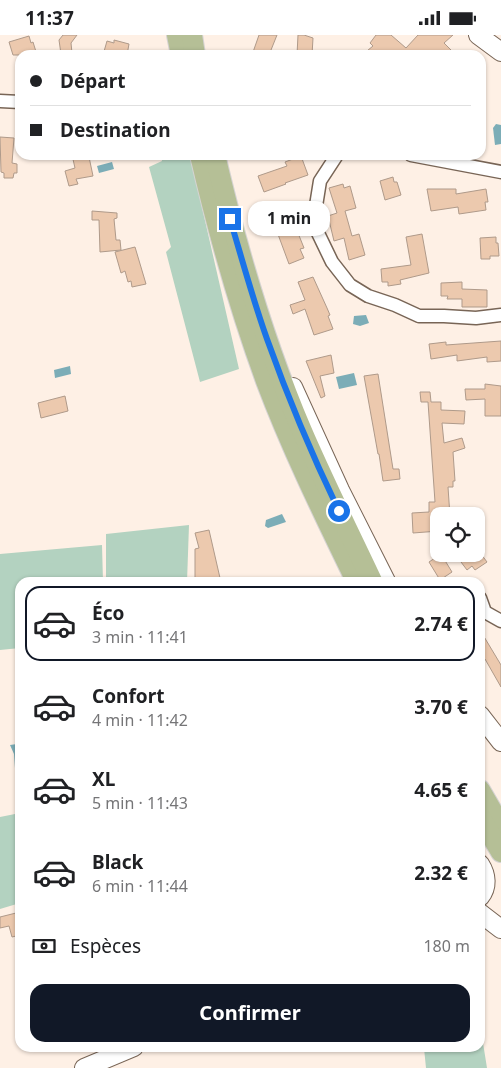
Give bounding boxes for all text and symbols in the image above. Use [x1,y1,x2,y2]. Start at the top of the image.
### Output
text: 11:37 [25,5,74,31]
text: Départ [60,68,125,94]
text: Destination [60,117,171,143]
callout: 1 min [248,201,330,237]
text: 1 min [267,207,311,229]
route end [219,208,241,230]
route start [328,500,350,522]
map controls [430,507,485,562]
button: locate [430,507,485,562]
text: Éco [92,600,124,626]
icon: car [32,601,77,646]
text: 2.74 € [414,611,468,637]
text: 3 min · 11:41 [92,626,188,648]
text: Confort [92,683,164,709]
icon: car [32,684,77,729]
text: 3.70 € [414,694,468,720]
text: 4 min · 11:42 [92,709,188,731]
text: XL [92,766,115,792]
icon: car [32,767,77,812]
text: 4.65 € [414,777,468,803]
text: 5 min · 11:43 [92,792,188,814]
text: Black [92,849,143,875]
icon: car [32,850,77,895]
text: 2.32 € [414,860,468,886]
text: 6 min · 11:44 [92,875,188,897]
icon: cash [30,932,58,960]
text: Espèces [70,933,141,959]
text: 180 m [423,935,470,957]
button: Confirmer [30,984,470,1042]

